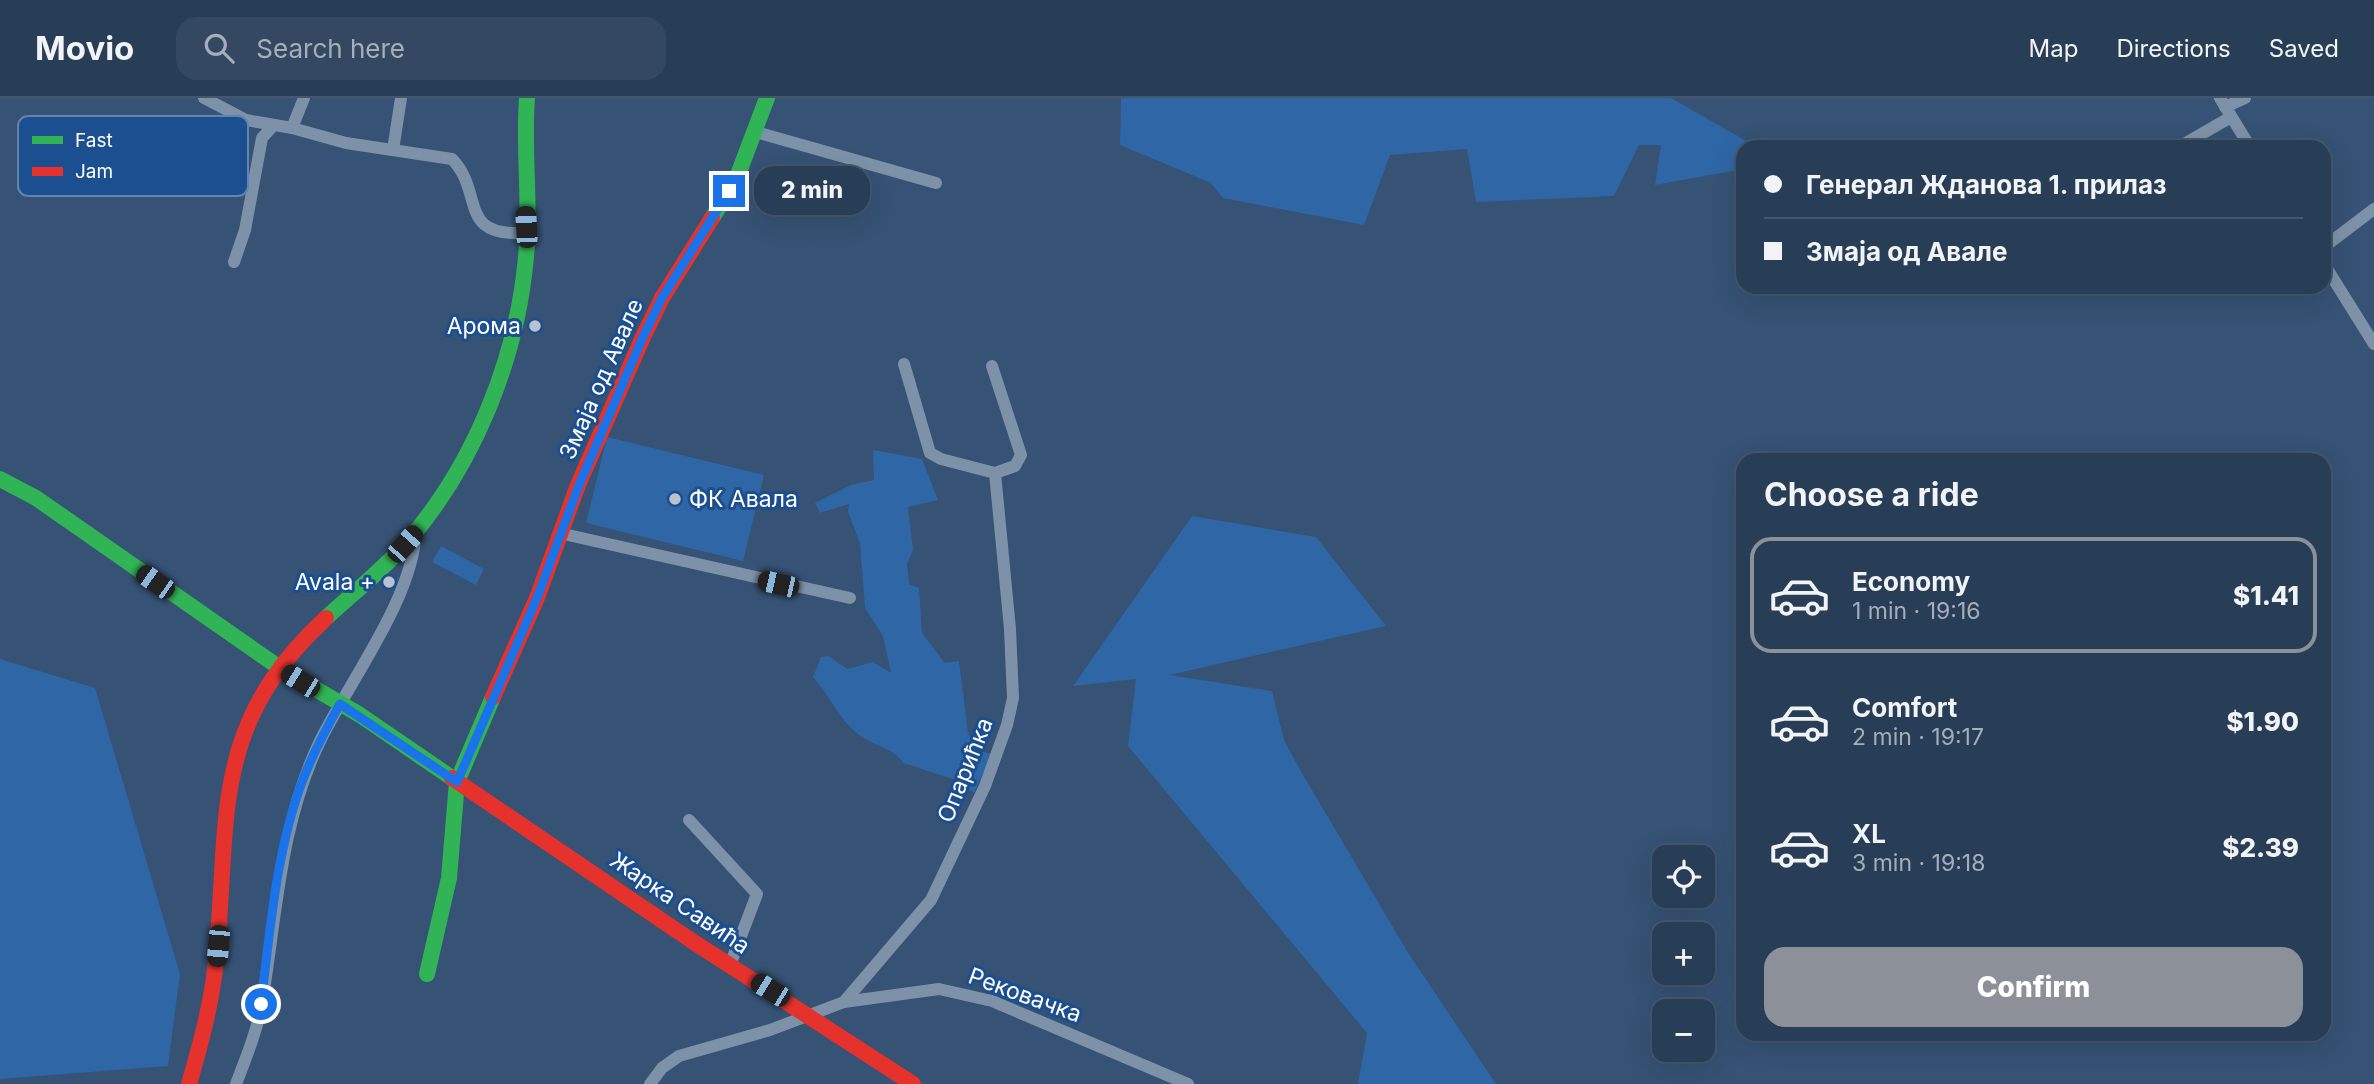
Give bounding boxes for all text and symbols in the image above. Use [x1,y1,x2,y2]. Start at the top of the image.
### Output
search box [176,17,666,80]
text: Movio [35,28,134,68]
icon: search [200,29,238,67]
text: Search here [256,33,405,64]
text: Map [2029,34,2078,63]
text: Directions [2116,34,2231,63]
text: Saved [2269,34,2339,63]
legend [18,116,248,196]
text: Fast [75,129,113,152]
text: Jam [75,160,113,183]
callout: 2 min [754,166,869,216]
text: Генерал Жданова 1. прилаз [1806,169,2167,200]
route end [713,175,745,207]
text: 2 min [781,176,843,204]
car [515,205,538,249]
text: Змаја од Авале [1806,236,2007,267]
street label: Змаја од Авале [553,294,649,464]
place label: Арома [447,312,521,340]
marker: Арома [527,318,543,334]
text: Choose a ride [1764,475,1979,514]
place label: ФК Авала [689,485,798,513]
marker: ФК Авала [667,491,683,507]
car [384,521,427,567]
car [132,561,179,603]
icon: car [1768,564,1831,627]
text: Economy [1852,566,1970,597]
place label: Avala + [295,568,375,596]
car [756,569,801,599]
marker: Avala + [381,574,397,590]
text: $1.41 [2233,580,2299,611]
text: 1 min · 19:16 [1852,597,1981,625]
car [277,661,324,701]
icon: car [1768,690,1831,753]
text: Comfort [1852,692,1957,723]
text: $1.90 [2226,706,2299,737]
street label: Опарићка [931,713,999,827]
text: 2 min · 19:17 [1852,723,1984,751]
icon: car [1768,816,1831,879]
text: XL [1852,818,1886,849]
text: $2.39 [2222,832,2299,863]
map controls [1652,845,1715,1062]
button: locate [1652,845,1715,908]
street label: Жарка Савића [605,846,755,960]
text: 3 min · 19:18 [1852,849,1985,877]
button: + [1652,922,1715,985]
car [206,924,231,968]
button: Confirm [1764,947,2303,1027]
street label: Рековачка [965,962,1085,1028]
car [747,970,794,1010]
route start [245,988,277,1020]
button: − [1652,999,1715,1062]

